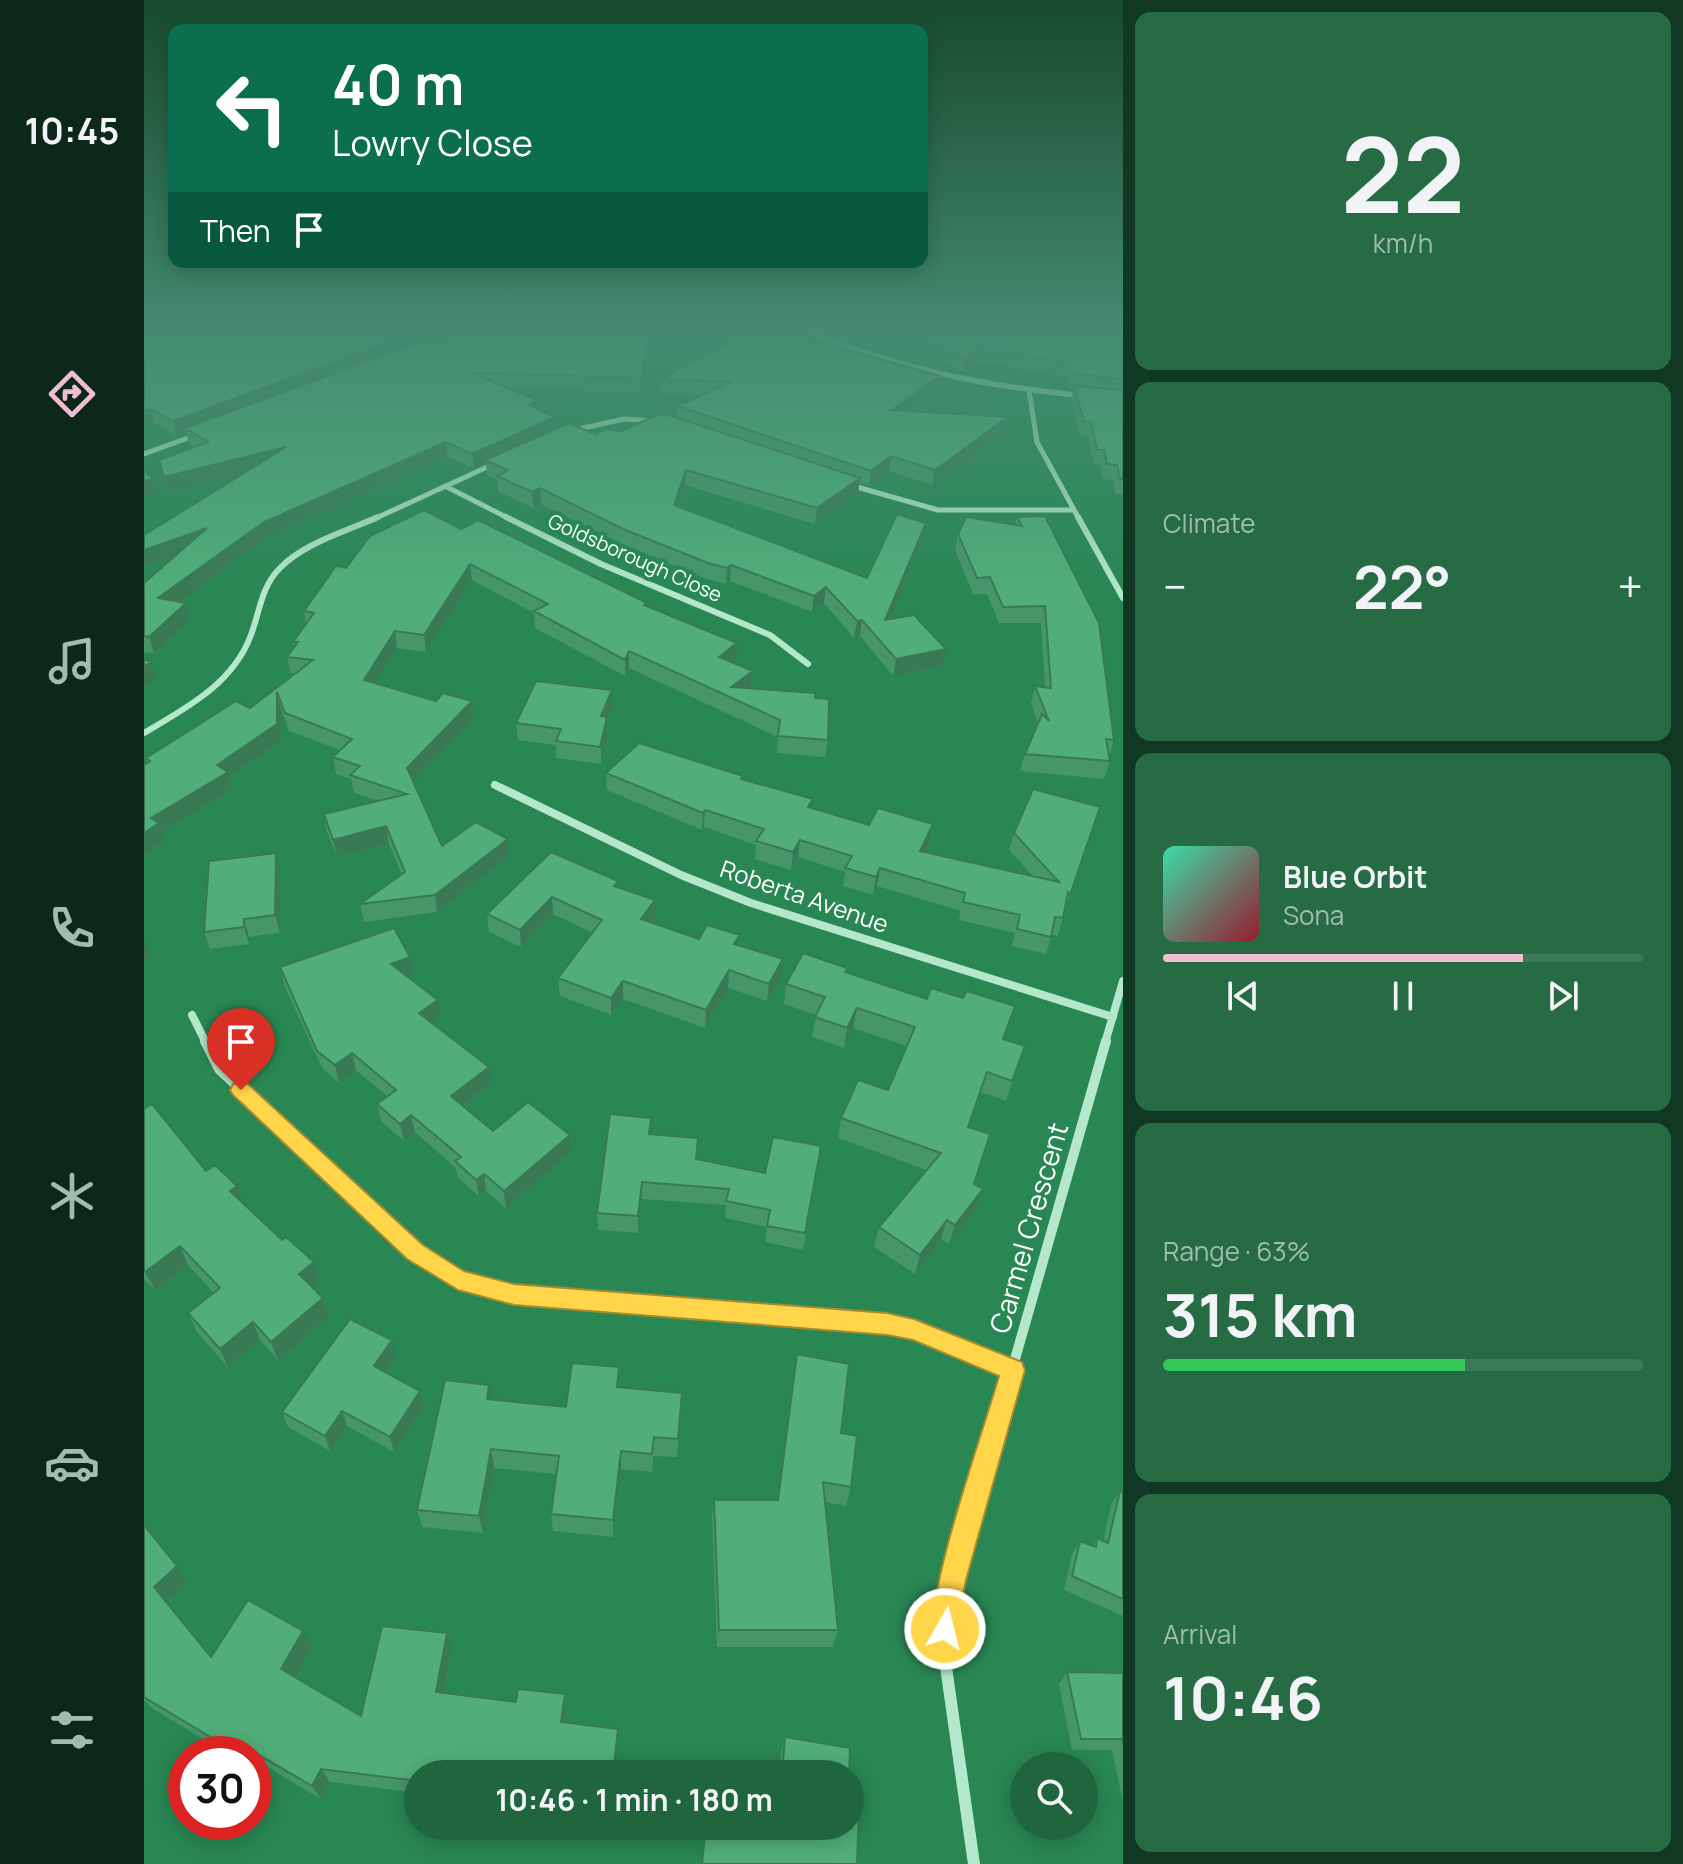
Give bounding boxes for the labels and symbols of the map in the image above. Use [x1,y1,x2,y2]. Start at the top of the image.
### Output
street label: Goldsborough Close [544,507,727,608]
street label: Roberta Avenue [716,851,893,940]
pin [207,1008,275,1090]
street label: Carmel Crescent [980,1118,1076,1338]
position arrow [903,1587,987,1671]
speed limit sign: 30 [168,1736,272,1840]

